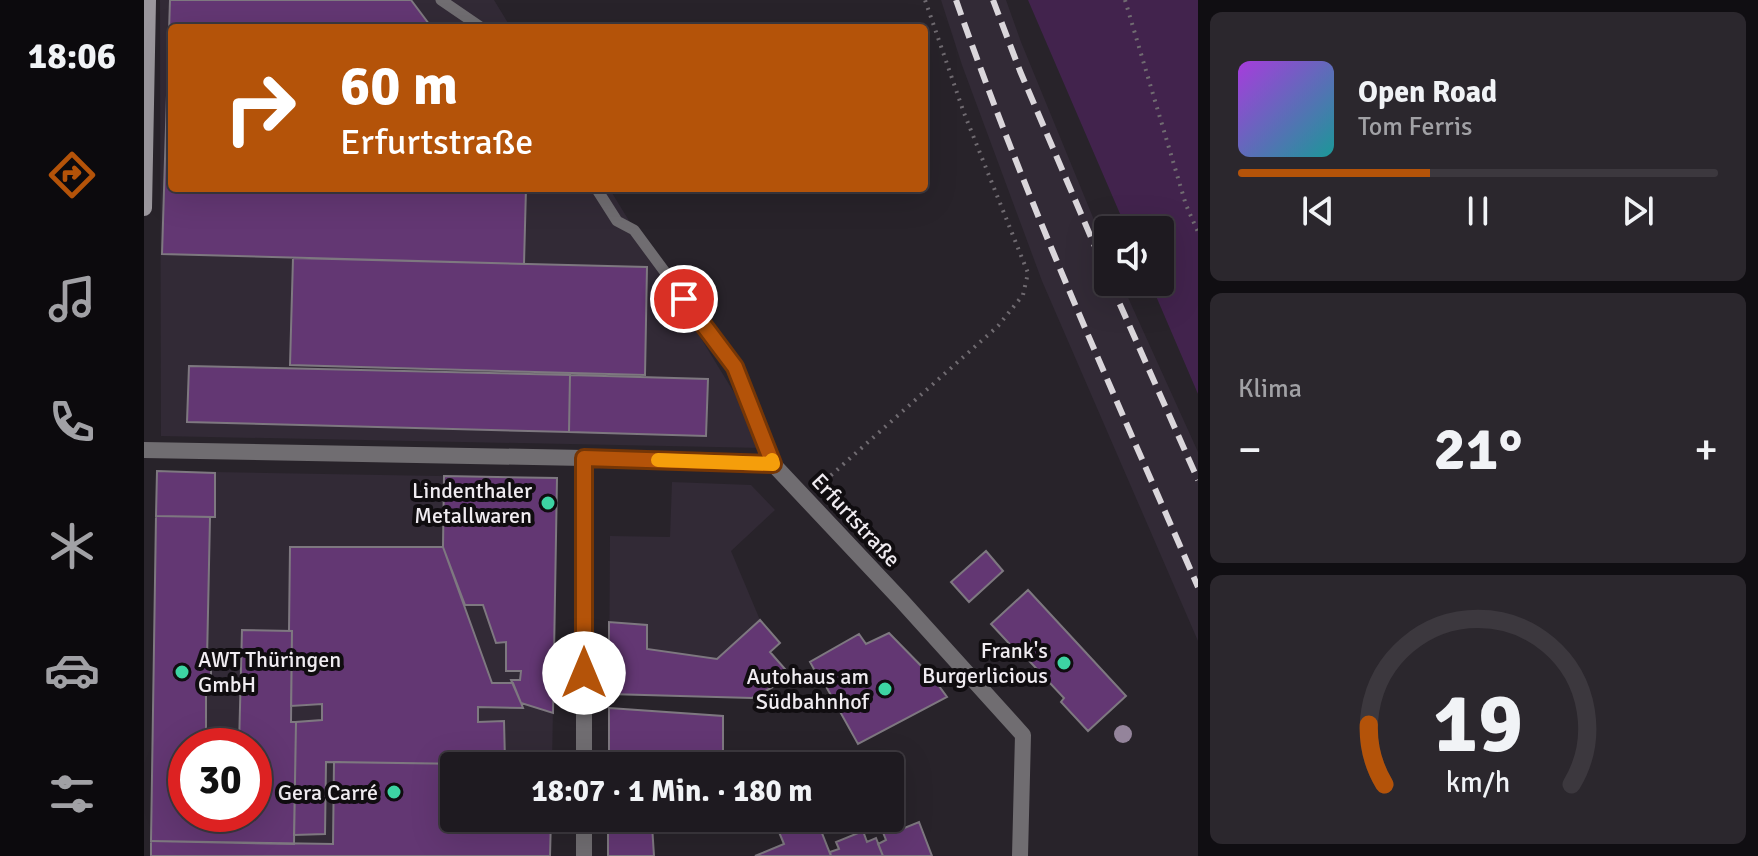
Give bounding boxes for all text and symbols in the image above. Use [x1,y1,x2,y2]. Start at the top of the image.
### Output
text: 18:06 [28,34,116,79]
text: 60 m [340,51,458,120]
icon: right [208,56,312,160]
text: Open Road [1358,74,1497,111]
text: Tom Ferris [1358,111,1472,143]
text: Erfurtstraße [340,120,533,165]
icon: directions [44,147,100,203]
icon: previous [1296,189,1340,233]
icon: pause [1456,189,1500,233]
icon: next [1616,189,1660,233]
map controls [1094,216,1174,296]
button: sound [1094,216,1174,296]
pin [650,265,718,333]
icon: music [44,271,100,327]
icon: arrive [662,277,706,321]
text: Klima [1238,373,1302,405]
icon: phone [44,394,100,450]
text: 21° [1434,413,1522,487]
text: − [1238,423,1262,477]
text: + [1694,423,1718,477]
street label: Erfurtstraße [806,468,906,572]
place label: Lindenthaler Metallwaren [412,477,532,529]
marker: Lindenthaler Metallwaren [539,494,557,512]
icon: climate [44,518,100,574]
position arrow [542,631,626,715]
place label: Frank's Burgerlicious [922,637,1048,689]
icon: car [44,642,100,698]
place label: AWT Thüringen GmbH [198,646,341,698]
marker: Frank's Burgerlicious [1055,654,1073,672]
marker: AWT Thüringen GmbH [173,663,191,681]
place label: Autohaus am Südbahnhof [746,663,871,715]
text: 19 [1433,673,1523,775]
marker: Autohaus am Südbahnhof [876,680,894,698]
speed limit sign: 30 [168,728,272,832]
icon: filters [44,766,100,822]
text: km/h [1446,766,1510,801]
text: 18:07 · 1 Min. · 180 m [531,773,813,810]
place label: Gera Carré [278,779,378,806]
marker: Gera Carré [385,783,403,801]

